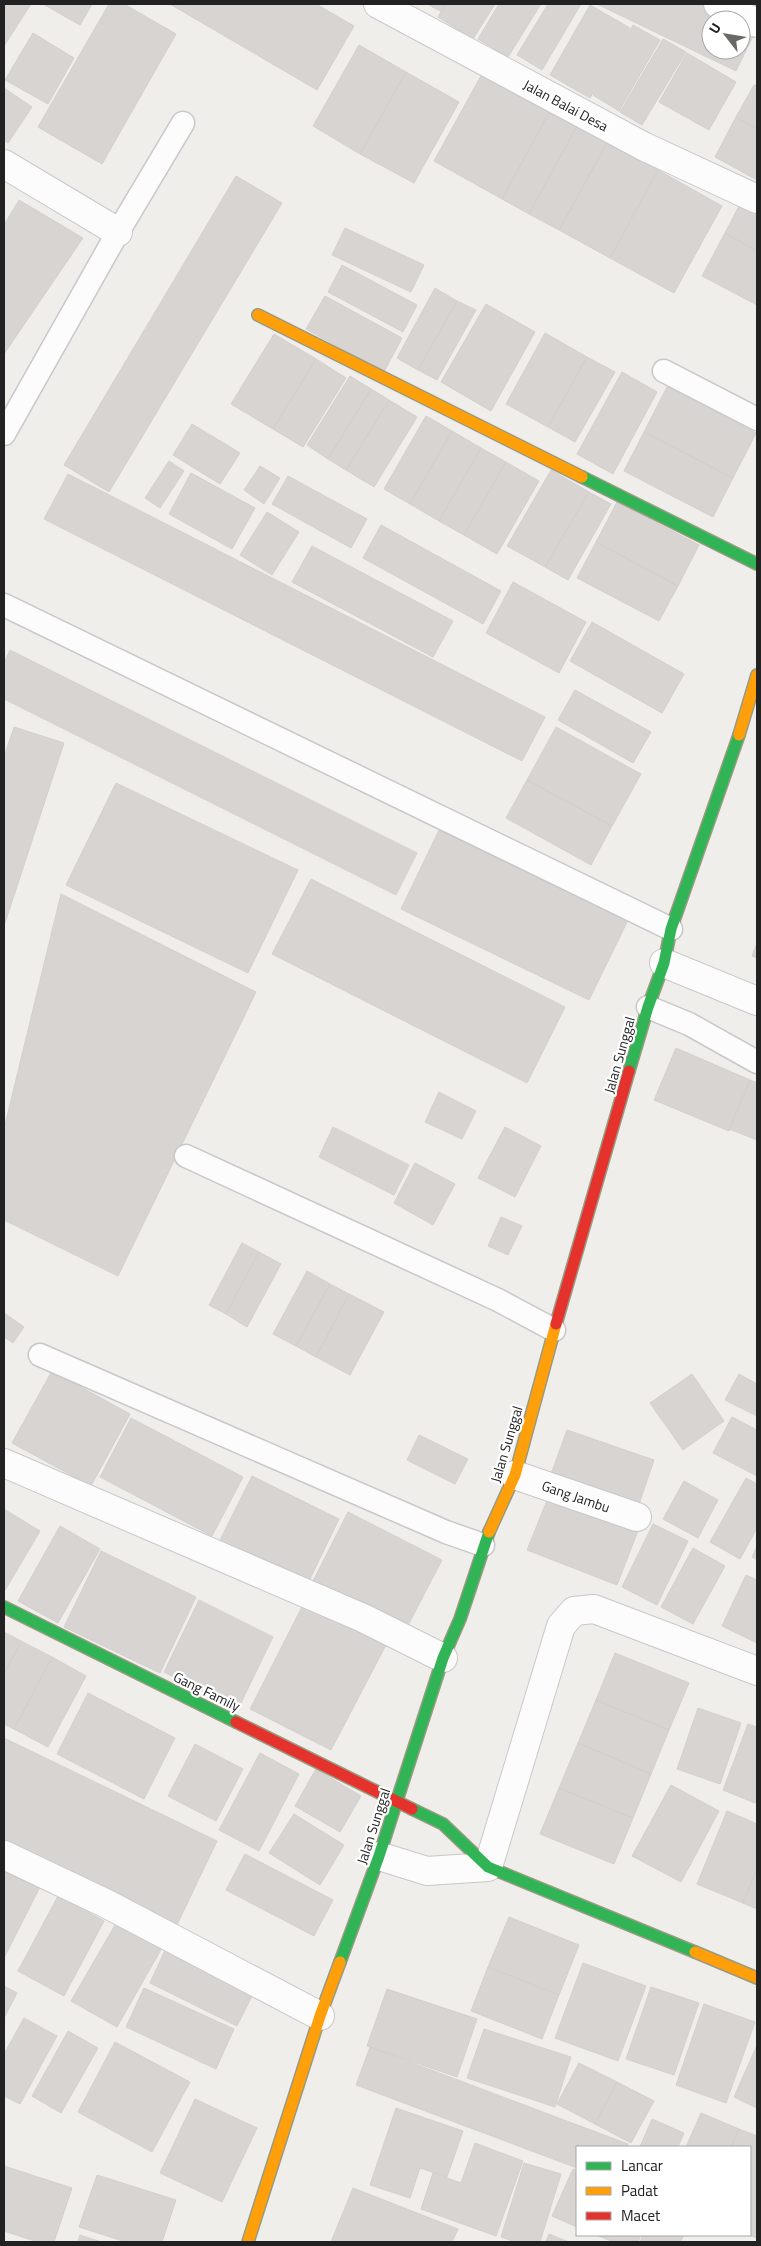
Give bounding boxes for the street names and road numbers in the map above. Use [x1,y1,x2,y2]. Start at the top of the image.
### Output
street label: Jalan Balai Desa [520,74,612,136]
street label: Jalan Sunggal [598,1014,640,1096]
street label: Jalan Sunggal [484,1403,528,1485]
street label: Gang Jambu [539,1475,613,1517]
street label: Gang Family [170,1666,244,1716]
street label: Jalan Sunggal [351,1785,395,1867]

